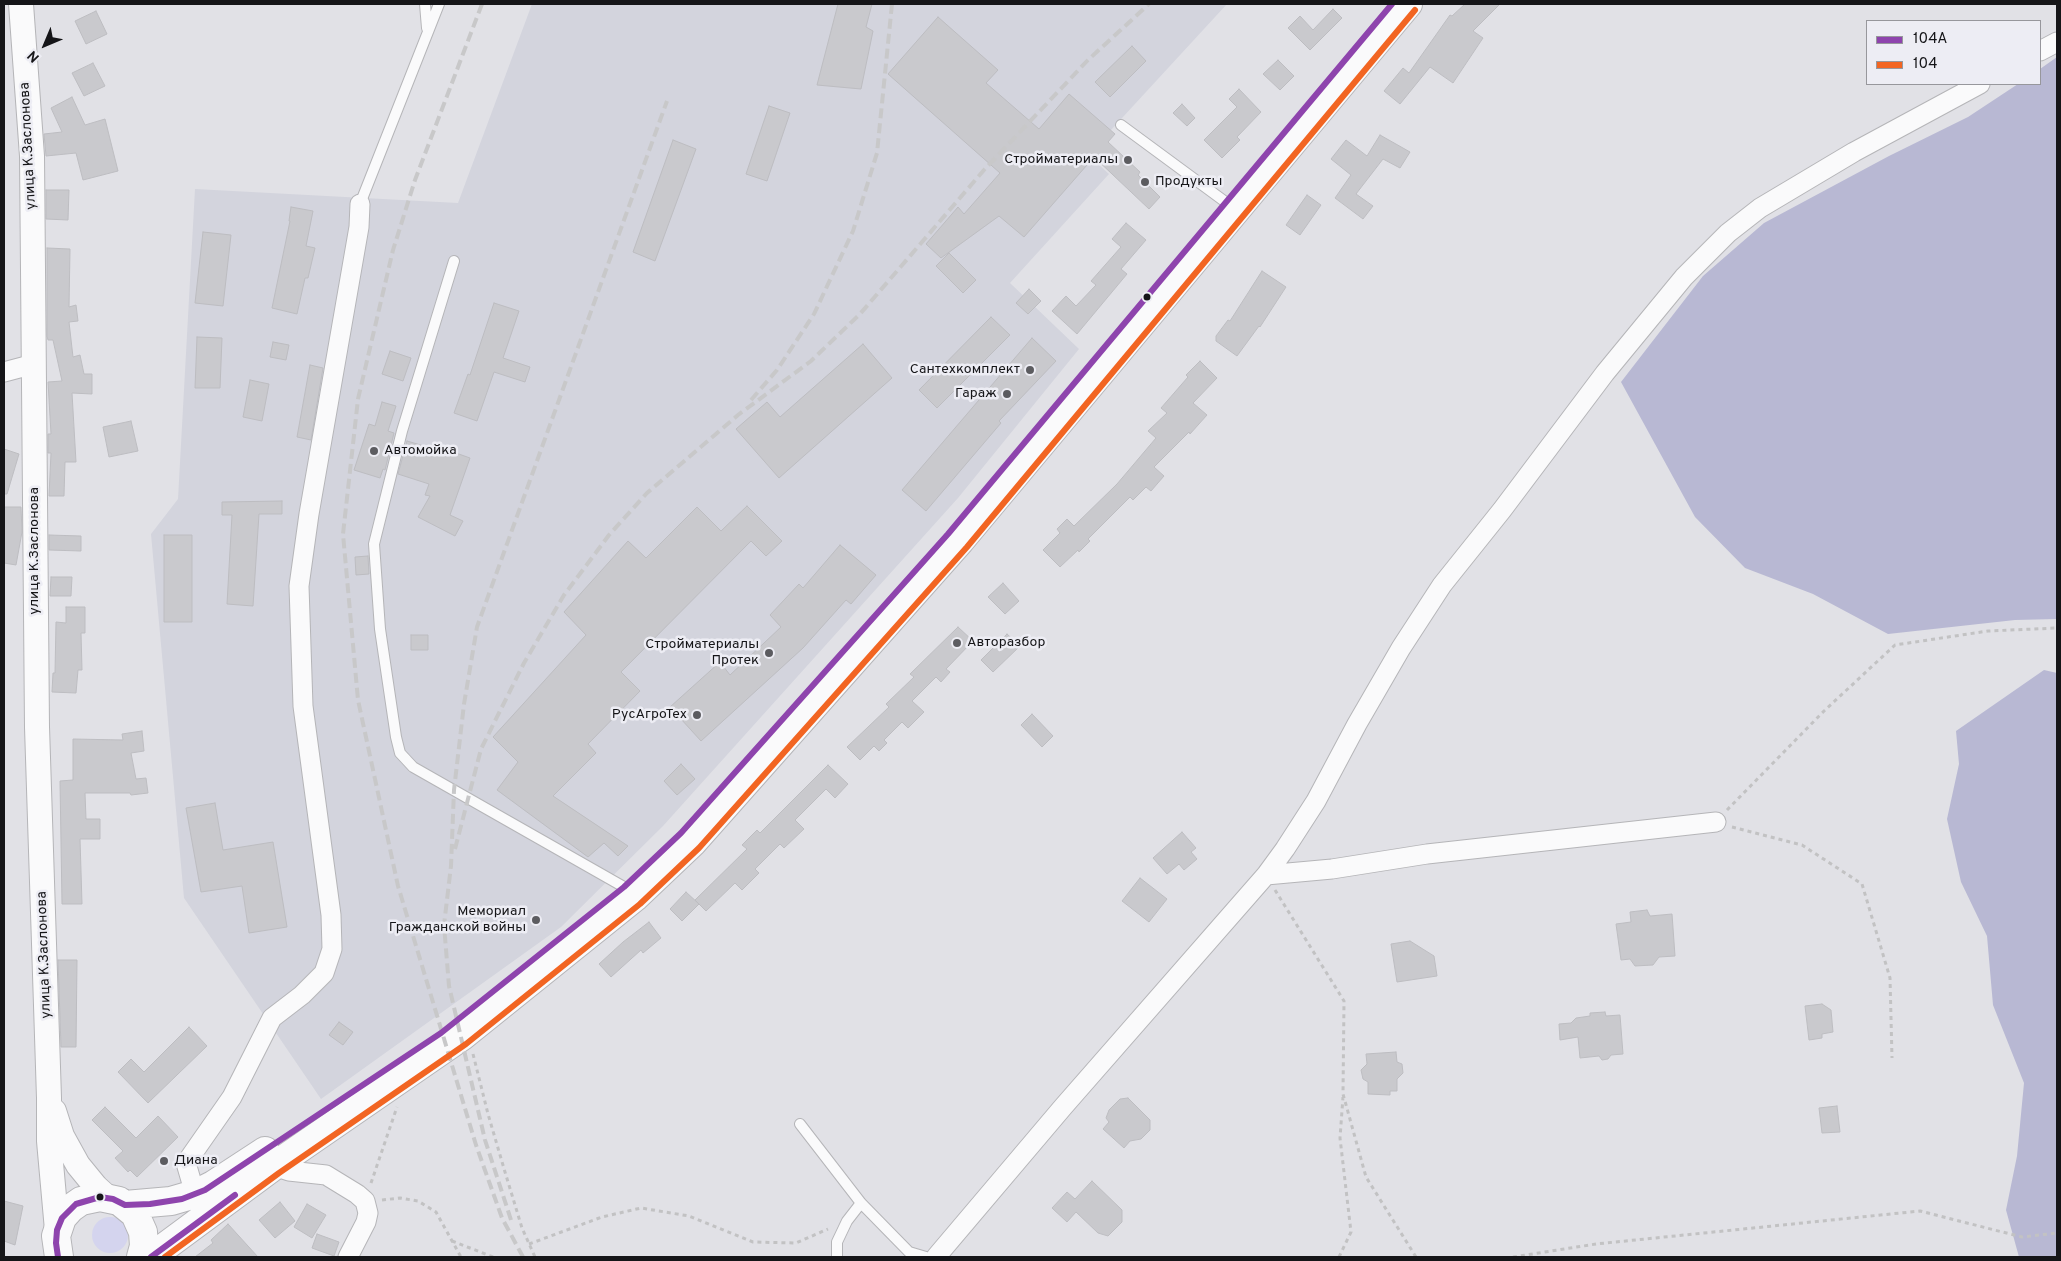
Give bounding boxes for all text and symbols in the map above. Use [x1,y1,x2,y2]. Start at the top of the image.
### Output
north arrow [20,20,70,70]
legend [1866,20,2041,85]
text: 104А [1913,30,1947,49]
text: N [24,46,44,66]
text: 104 [1913,55,1938,74]
street label: улица К.Заслонова [17,82,41,210]
place label: Стройматериалы [1004,152,1118,168]
marker: Стройматериалы [1122,154,1134,166]
place label: Продукты [1155,174,1222,190]
marker: Продукты [1139,176,1151,188]
unlabelled marker [1142,292,1152,302]
place label: Сантехкомплект [910,362,1020,378]
marker: Сантехкомплект [1024,364,1036,376]
place label: Гараж [955,386,997,402]
marker: Гараж [1001,388,1013,400]
place label: Автомойка [384,443,457,459]
marker: Автомойка [368,445,380,457]
street label: улица К.Заслонова [27,487,43,615]
place label: Авторазбор [967,635,1045,651]
place label: Стройматериалы Протек [645,637,759,670]
marker: Авторазбор [951,637,963,649]
marker: Стройматериалы Протек [763,647,775,659]
place label: РусАгроТех [612,707,687,723]
marker: РусАгроТех [691,709,703,721]
street label: улица К.Заслонова [34,891,56,1019]
place label: Мемориал Гражданской войны [389,904,526,936]
marker: Мемориал Гражданской войны [530,914,542,926]
place label: Диана [174,1153,218,1169]
marker: Диана [158,1155,170,1167]
unlabelled marker [95,1192,105,1202]

